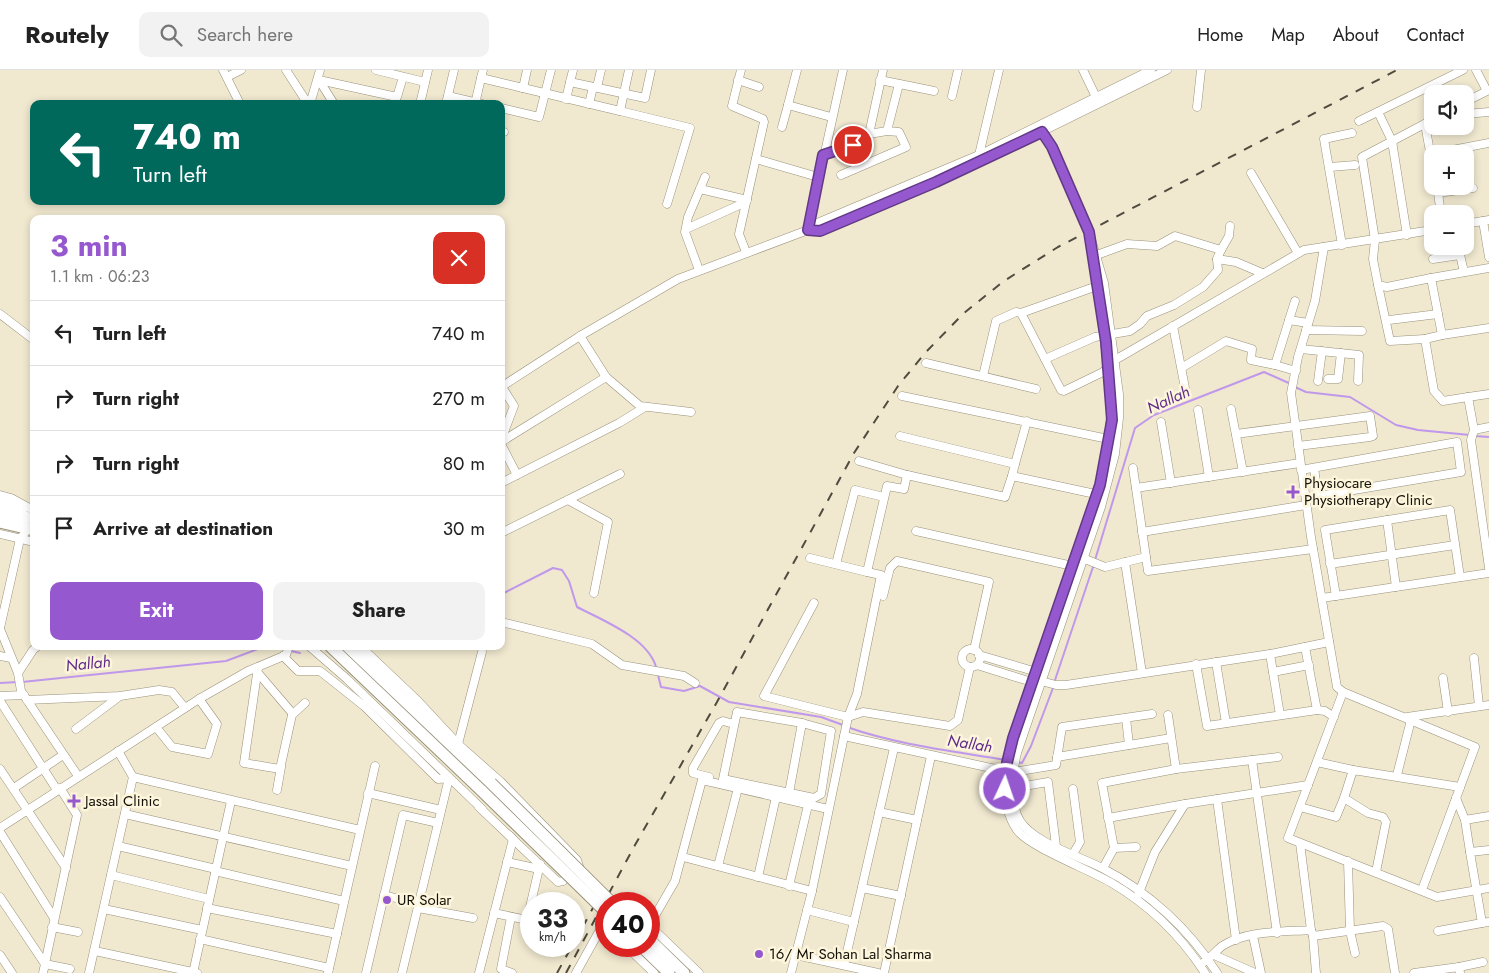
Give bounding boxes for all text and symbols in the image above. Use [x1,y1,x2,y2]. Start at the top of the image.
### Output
search box [139,12,489,57]
text: Routely [25,17,109,52]
icon: search [157,21,185,49]
text: Search here [197,21,293,48]
text: Home [1197,22,1243,48]
text: Map [1271,22,1305,48]
text: About [1333,22,1378,48]
text: Contact [1406,22,1464,48]
map controls [1424,85,1474,255]
button: sound [1424,85,1474,135]
text: 740 m [133,112,241,162]
icon: left [50,120,115,185]
pin [832,124,874,166]
icon: arrive [839,131,867,159]
button: + [1424,145,1474,195]
text: Turn left [133,158,207,190]
button: − [1424,205,1474,255]
text: 3 min [50,224,128,267]
button: close [433,232,485,284]
text: 1.1 km · 06:23 [50,265,149,288]
icon: left [50,319,78,347]
text: Turn left [93,320,166,347]
text: 740 m [432,320,485,347]
water label: Nallah [1143,380,1193,419]
icon: right [50,384,78,412]
text: Turn right [93,385,179,412]
text: 270 m [432,385,485,412]
icon: right [50,449,78,477]
text: Turn right [93,450,179,477]
text: 80 m [443,450,485,477]
place label: Physiocare Physiotherapy Clinic [1304,472,1432,511]
marker: Physiocare Physiotherapy Clinic [1286,485,1300,499]
icon: arrive [50,514,78,542]
text: Arrive at destination [93,515,273,542]
text: 30 m [443,515,485,542]
button: Exit [50,582,263,640]
button: Share [273,582,485,640]
water label: Nallah [64,650,112,677]
water label: Nallah [946,729,994,758]
position arrow [978,762,1030,814]
place label: Jassal Clinic [83,790,160,812]
marker: Jassal Clinic [67,794,81,808]
place label: UR Solar [397,889,452,911]
speed limit sign: 40 [595,892,660,957]
marker: UR Solar [381,894,393,906]
text: 33 [537,900,568,936]
text: km/h [539,928,566,946]
place label: 16/ Mr Sohan Lal Sharma [769,943,932,965]
marker: 16/ Mr Sohan Lal Sharma [753,948,765,960]

